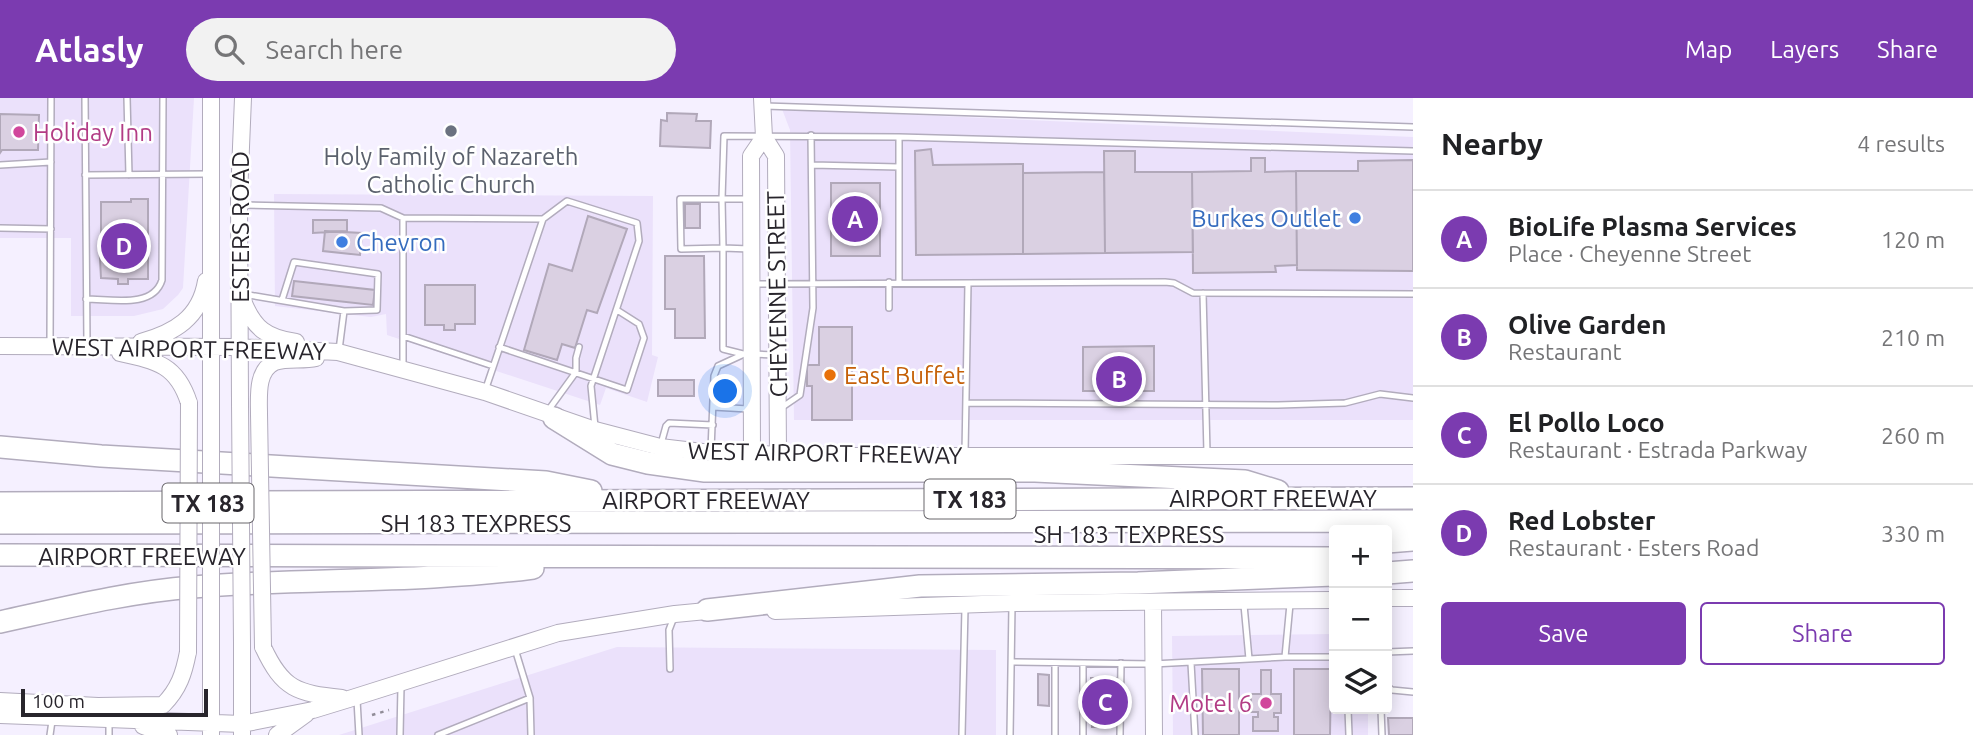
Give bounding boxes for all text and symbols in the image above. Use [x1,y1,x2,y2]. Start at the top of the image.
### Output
search box [186,18,676,81]
icon: search [210,30,248,68]
text: Atlasly [35,31,144,68]
text: Search here [266,35,403,64]
text: Map [1685,36,1732,63]
text: Layers [1770,36,1839,63]
text: Share [1877,36,1938,63]
place label: Holiday Inn [33,119,153,146]
marker: Holy Family of Nazareth Catholic Church [443,123,459,139]
marker: Holiday Inn [11,124,27,140]
text: Nearby [1441,127,1543,161]
text: 4 results [1857,131,1945,156]
place label: Holy Family of Nazareth Catholic Church [324,143,578,198]
street label: ESTERS ROAD [227,151,254,303]
street label: CHEYENNE STREET [762,190,792,398]
pin: A [832,193,878,245]
place label: Burkes Outlet [1191,205,1342,232]
marker: Burkes Outlet [1347,210,1363,226]
text: BioLife Plasma Services [1508,212,1797,241]
pin: D [101,220,147,272]
text: A [1456,227,1472,252]
text: 120 m [1881,227,1945,252]
place label: Chevron [356,229,446,256]
marker: Chevron [334,234,350,250]
text: Place · Cheyenne Street [1508,241,1751,266]
text: Olive Garden [1508,310,1666,339]
text: B [1456,325,1472,350]
text: 210 m [1881,325,1945,350]
street label: WEST AIRPORT FREEWAY [51,333,327,365]
text: Restaurant [1508,339,1622,364]
pin: B [1096,353,1142,405]
place label: East Buffet [844,362,966,389]
marker: East Buffet [822,367,838,383]
your location [708,374,742,408]
text: El Pollo Loco [1508,408,1665,437]
text: C [1457,423,1471,448]
text: 260 m [1881,423,1945,448]
street label: WEST AIRPORT FREEWAY [687,437,963,469]
text: Restaurant · Estrada Parkway [1508,437,1807,462]
road number: TX 183 [925,480,1016,518]
road number: TX 183 [162,484,254,522]
street label: AIRPORT FREEWAY [1169,485,1377,512]
street label: AIRPORT FREEWAY [602,487,810,514]
text: Red Lobster [1508,506,1656,535]
street label: SH 183 TEXPRESS [381,510,571,537]
street label: SH 183 TEXPRESS [1034,521,1224,548]
text: D [1456,521,1472,546]
text: 330 m [1881,521,1945,546]
map controls [1329,525,1392,714]
button: + [1329,525,1392,588]
text: Restaurant · Esters Road [1508,535,1759,560]
street label: AIRPORT FREEWAY [38,543,246,570]
button: − [1329,588,1392,651]
button: Save [1441,602,1686,665]
button: Share [1700,602,1945,665]
button: layers [1329,651,1392,714]
pin: C [1082,676,1128,728]
scale bar [21,686,208,718]
text: 100 m [32,690,85,712]
place label: Motel 6 [1169,690,1252,717]
marker: Motel 6 [1258,695,1274,711]

